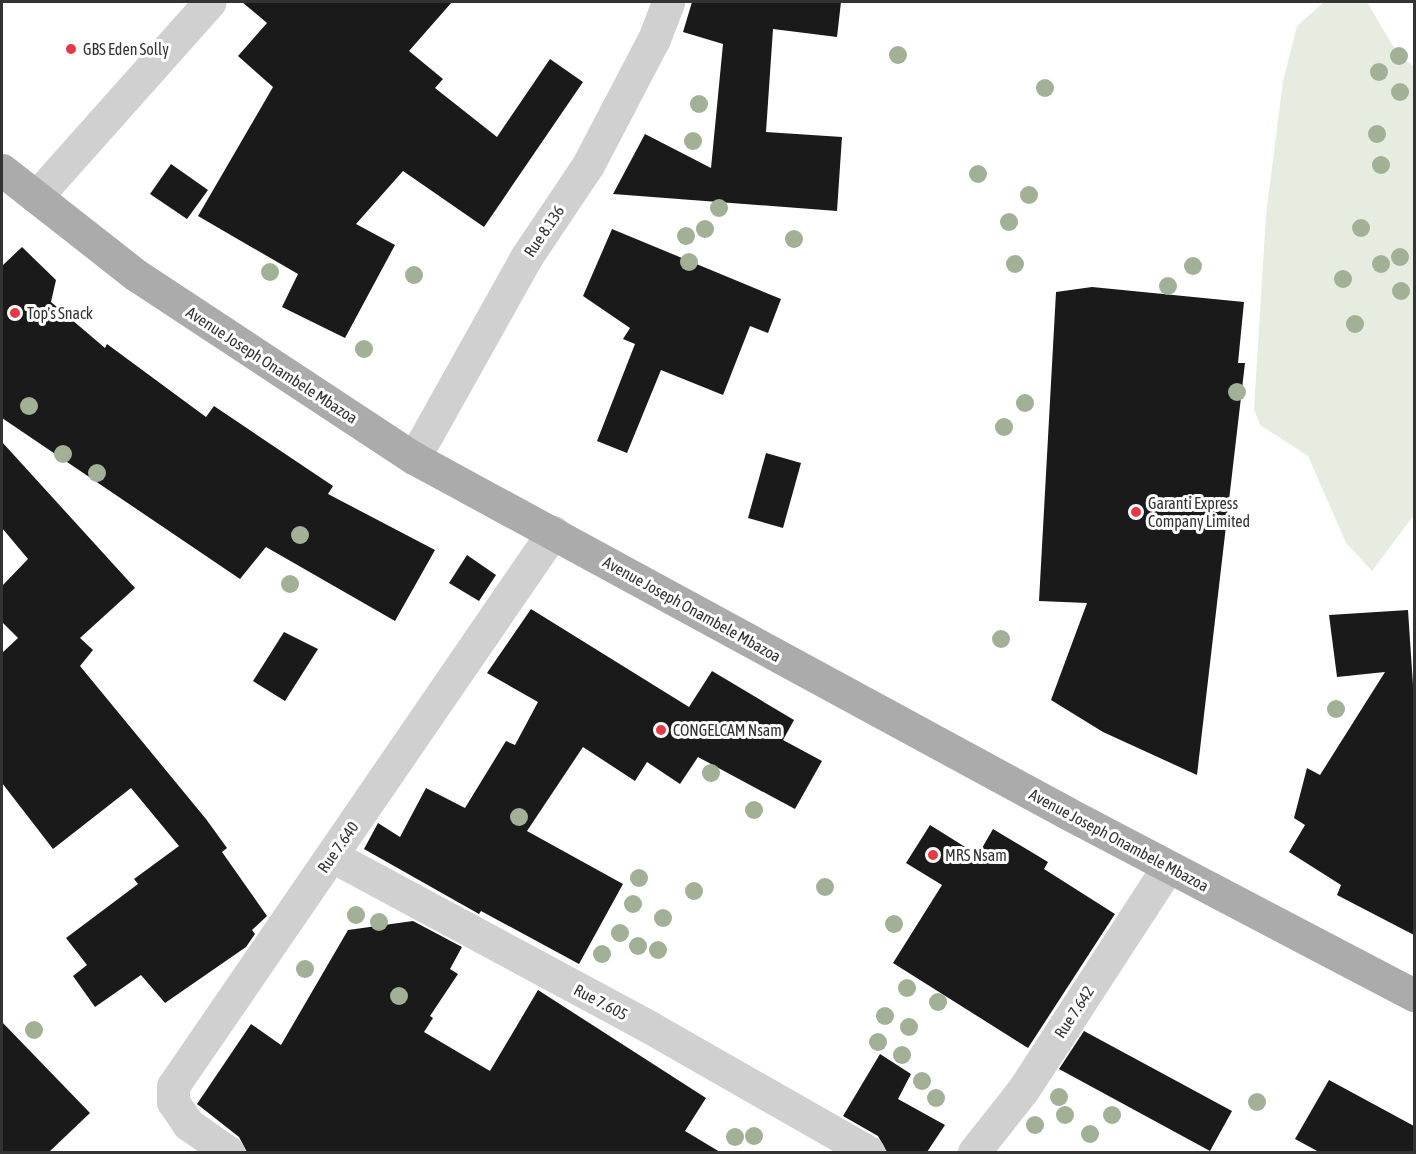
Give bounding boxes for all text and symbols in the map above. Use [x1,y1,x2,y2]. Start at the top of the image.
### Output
place label: GBS Eden Solly [83,39,169,59]
marker: GBS Eden Solly [64,42,78,56]
street label: Rue 8.136 [520,202,568,260]
street label: Avenue Joseph Onambele Mbazoa [183,302,361,428]
place label: Top's Snack [27,303,93,323]
marker: Top's Snack [8,306,22,320]
place label: Garanti Express Company Limited [1148,493,1250,531]
marker: Garanti Express Company Limited [1129,505,1143,519]
street label: Avenue Joseph Onambele Mbazoa [600,552,784,666]
place label: CONGELCAM Nsam [673,720,782,740]
marker: CONGELCAM Nsam [654,723,668,737]
street label: Avenue Joseph Onambele Mbazoa [1026,785,1212,895]
street label: Rue 7.640 [313,818,363,876]
place label: MRS Nsam [945,845,1007,865]
marker: MRS Nsam [926,848,940,862]
street label: Rue 7.605 [571,980,631,1024]
street label: Rue 7.642 [1050,982,1098,1042]

